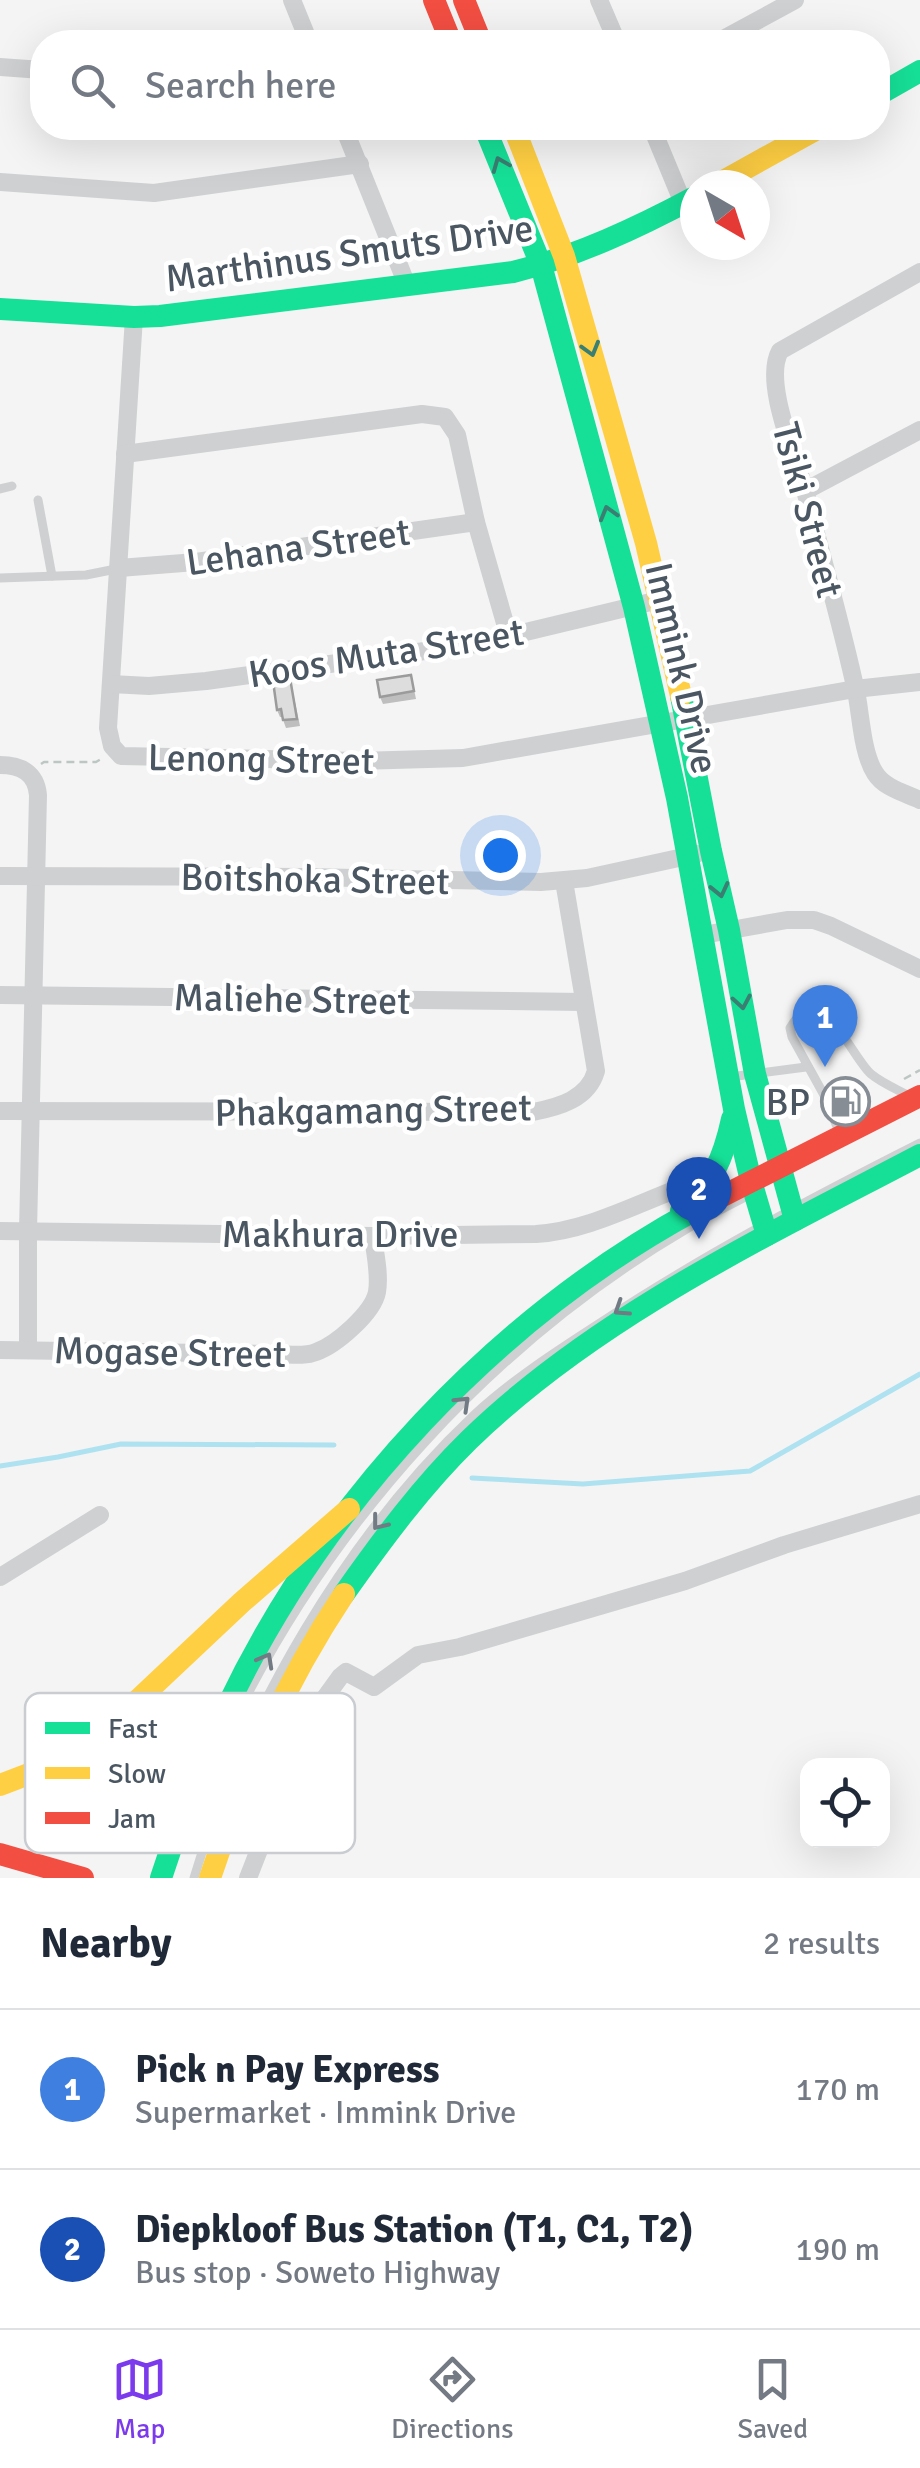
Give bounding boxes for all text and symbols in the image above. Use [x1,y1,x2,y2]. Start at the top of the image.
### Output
search box [30,30,890,140]
icon: search [65,58,120,113]
text: Search here [145,62,337,109]
one-way arrow [492,156,512,174]
north arrow [680,170,770,260]
street label: Marthinus Smuts Drive [162,204,536,303]
one-way arrow [579,340,600,357]
street label: Tsiki Street [762,417,853,603]
one-way arrow [598,505,619,522]
street label: Lehana Street [183,509,413,586]
street label: Immink Drive [634,558,729,778]
street label: Koos Muta Street [245,609,527,698]
street label: Lenong Street [147,734,375,785]
your location [475,830,526,881]
street label: Boitshoka Street [180,854,450,905]
one-way arrow [708,881,729,898]
street label: Maliehe Street [173,974,411,1025]
pin: 1 [792,984,858,1067]
one-way arrow [731,994,752,1010]
fuel station icon: BP [819,1076,871,1128]
place label: BP [765,1079,810,1126]
street label: Phakgamang Street [214,1084,532,1137]
pin: 2 [666,1156,732,1239]
street label: Makhura Drive [222,1211,458,1258]
one-way arrow [614,1296,632,1315]
street label: Mogase Street [53,1327,287,1378]
one-way arrow [452,1397,470,1415]
one-way arrow [373,1511,391,1529]
one-way arrow [254,1653,274,1671]
legend [25,1693,355,1853]
text: Fast [108,1712,158,1746]
text: Slow [108,1757,166,1791]
map controls [800,1758,890,1848]
button: locate [800,1758,890,1848]
text: Jam [108,1802,156,1836]
text: Nearby [40,1918,172,1969]
text: 2 results [763,1924,880,1963]
text: Pick n Pay Express [135,2046,440,2093]
text: 1 [64,2070,81,2109]
text: 170 m [796,2070,880,2109]
text: Supermarket · Immink Drive [135,2093,516,2132]
text: Diepkloof Bus Station (T1, C1, T2) [135,2206,693,2253]
text: 2 [64,2230,81,2269]
text: 190 m [796,2230,880,2269]
text: Bus stop · Soweto Highway [135,2253,500,2292]
tab: Map [112,2352,167,2446]
tab: Directions [391,2352,513,2446]
tab: Saved [737,2352,808,2446]

